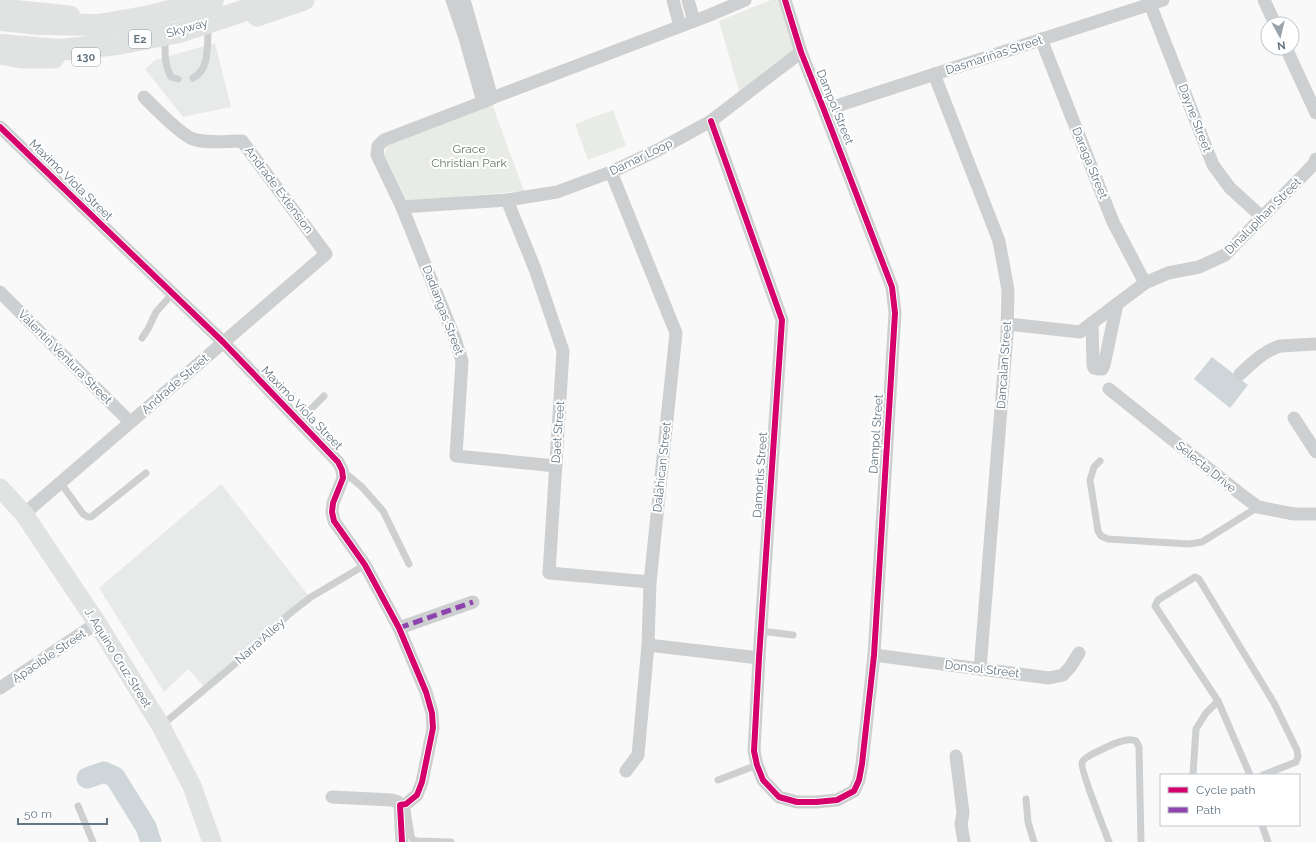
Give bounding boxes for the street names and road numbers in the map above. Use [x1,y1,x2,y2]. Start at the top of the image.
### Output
street label: Skyway [165,15,210,41]
road number: E2 [129,30,151,48]
street label: Dasmariñas Street [944,33,1044,77]
road number: 130 [72,48,100,66]
street label: Dampol Street [814,67,856,147]
street label: Dayne Street [1176,82,1214,154]
street label: Daraga Street [1069,125,1111,201]
street label: Damar Loop [607,136,675,178]
street label: Maximo Viola Street [26,137,116,223]
street label: Andrade Extension [242,144,316,236]
street label: Dinalupihan Street [1222,175,1304,257]
street label: Dadiangas Street [419,263,467,357]
street label: Valentin Ventura Street [15,307,115,407]
street label: Dancalan Street [994,320,1014,410]
street label: Andrade Street [139,351,211,417]
street label: Maximo Viola Street [259,363,345,453]
street label: Dampol Street [866,394,886,474]
street label: Daet Street [549,400,567,464]
street label: Dalahican Street [650,421,674,513]
street label: Damortis Street [750,432,770,518]
street label: Selecta Drive [1173,438,1239,496]
street label: J. Aquino Cruz Street [82,606,154,710]
street label: Narra Alley [233,615,288,667]
street label: Apacible Street [10,626,88,686]
street label: Donsol Street [944,657,1020,681]

